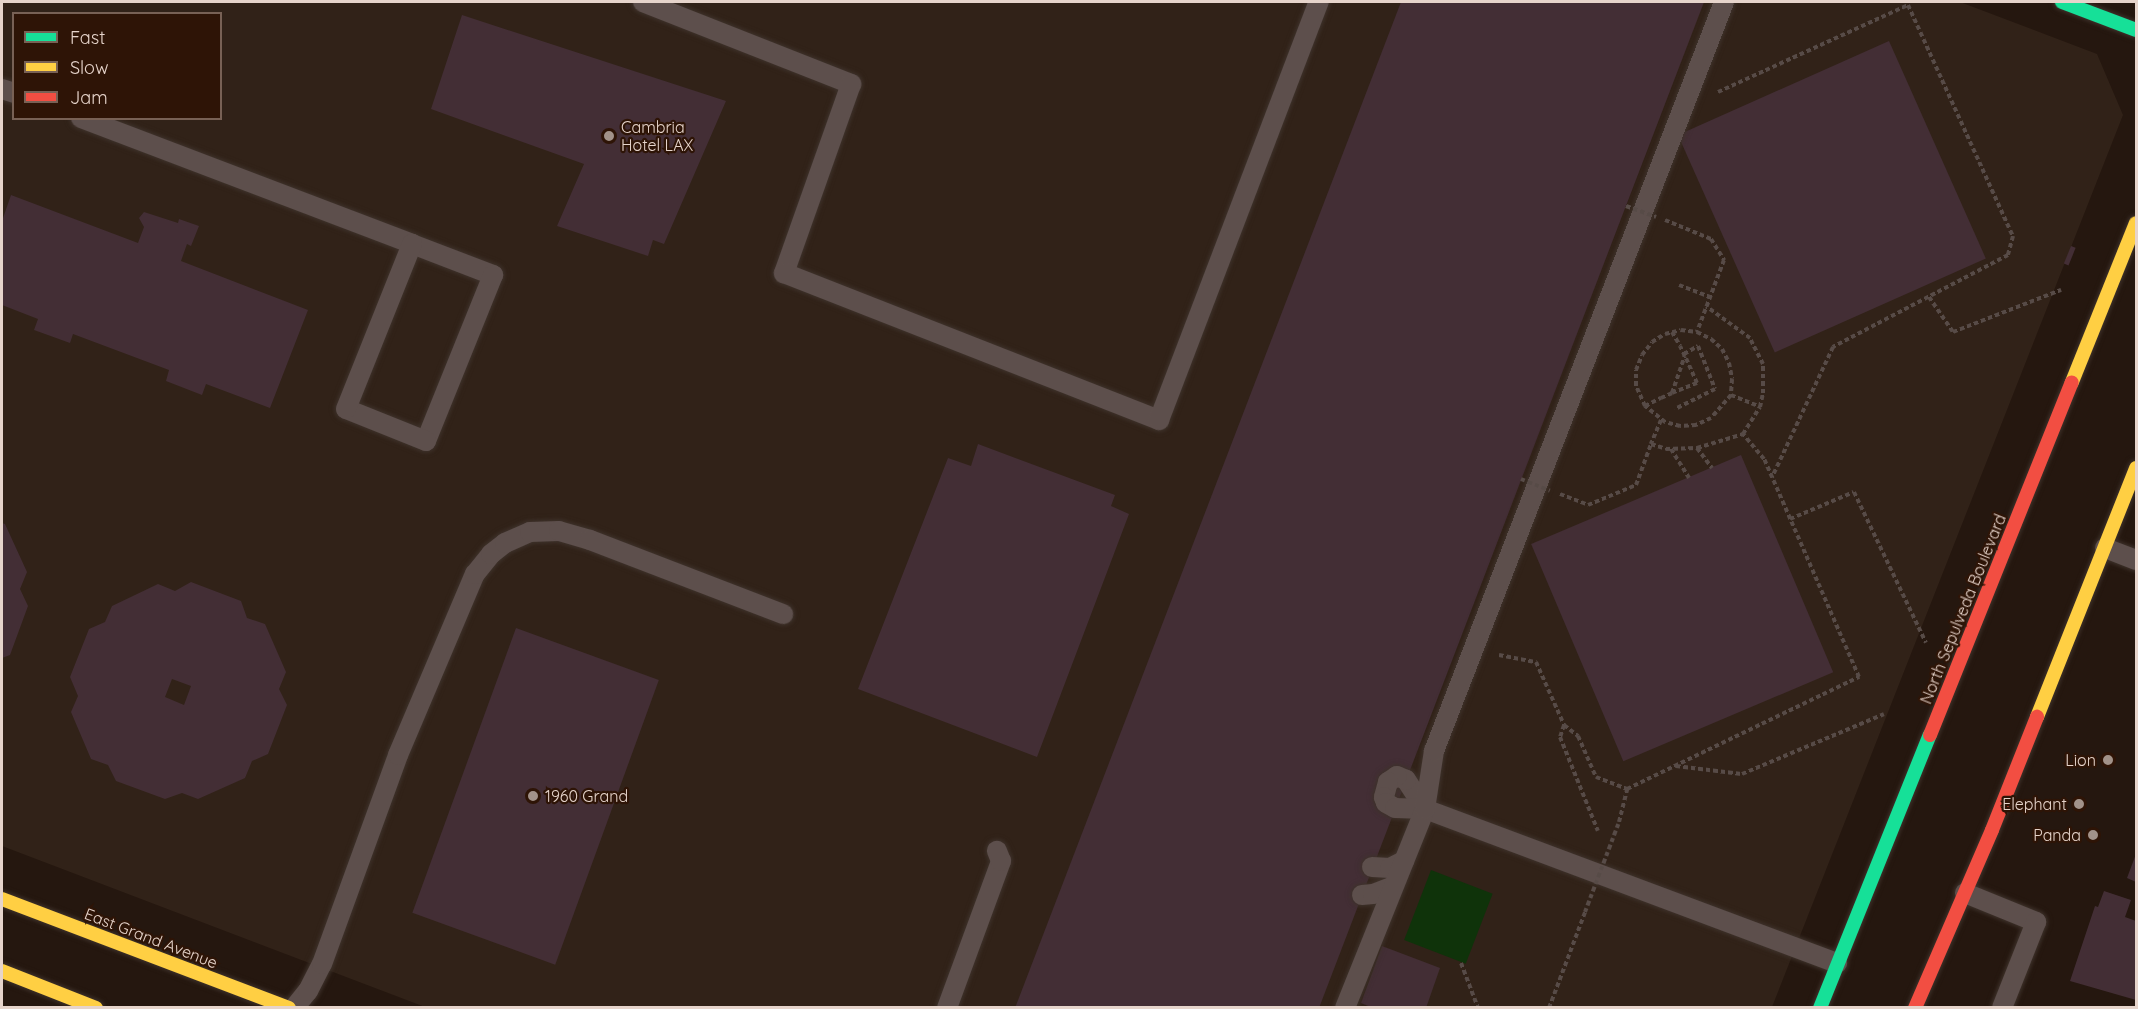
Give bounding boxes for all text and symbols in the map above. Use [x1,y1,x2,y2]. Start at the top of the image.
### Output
legend [12,12,222,120]
text: Fast [70,26,105,49]
text: Slow [70,56,108,79]
text: Jam [70,86,108,109]
place label: Cambria Hotel LAX [621,117,693,155]
marker: Cambria Hotel LAX [602,129,616,143]
street label: North Sepulveda Boulevard [1916,511,2010,707]
place label: Lion [2065,750,2096,770]
marker: Lion [2101,753,2115,767]
place label: 1960 Grand [545,786,628,806]
marker: 1960 Grand [526,789,540,803]
place label: Elephant [2002,794,2067,814]
marker: Elephant [2072,797,2086,811]
place label: Panda [2033,825,2081,845]
marker: Panda [2086,828,2100,842]
street label: East Grand Avenue [82,904,220,972]

